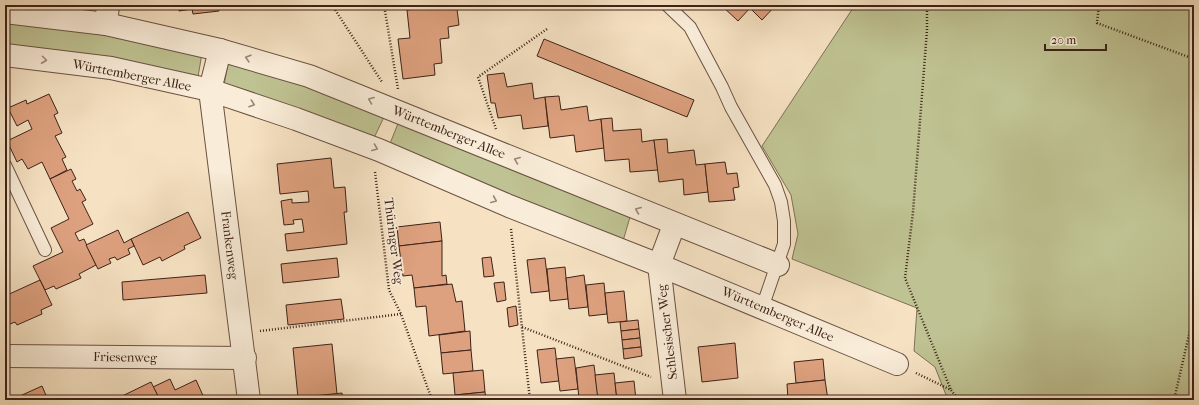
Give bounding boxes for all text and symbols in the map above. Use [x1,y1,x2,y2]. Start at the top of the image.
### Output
scale bar [1045,26,1106,52]
text: 20 m [1051,33,1076,47]
one-way arrow [245,54,252,63]
one-way arrow [41,55,47,64]
street label: Württemberger Allee [70,56,193,94]
one-way arrow [368,97,375,105]
one-way arrow [249,100,256,108]
street label: Württemberger Allee [389,102,508,162]
one-way arrow [371,144,378,152]
one-way arrow [514,157,521,165]
one-way arrow [491,195,498,203]
street label: Thüringer Weg [381,197,407,286]
one-way arrow [634,206,641,214]
street label: Frankenweg [218,210,242,281]
street label: Schlesischer Weg [654,282,680,381]
street label: Württemberger Allee [719,283,837,345]
street label: Friesenweg [93,349,158,365]

